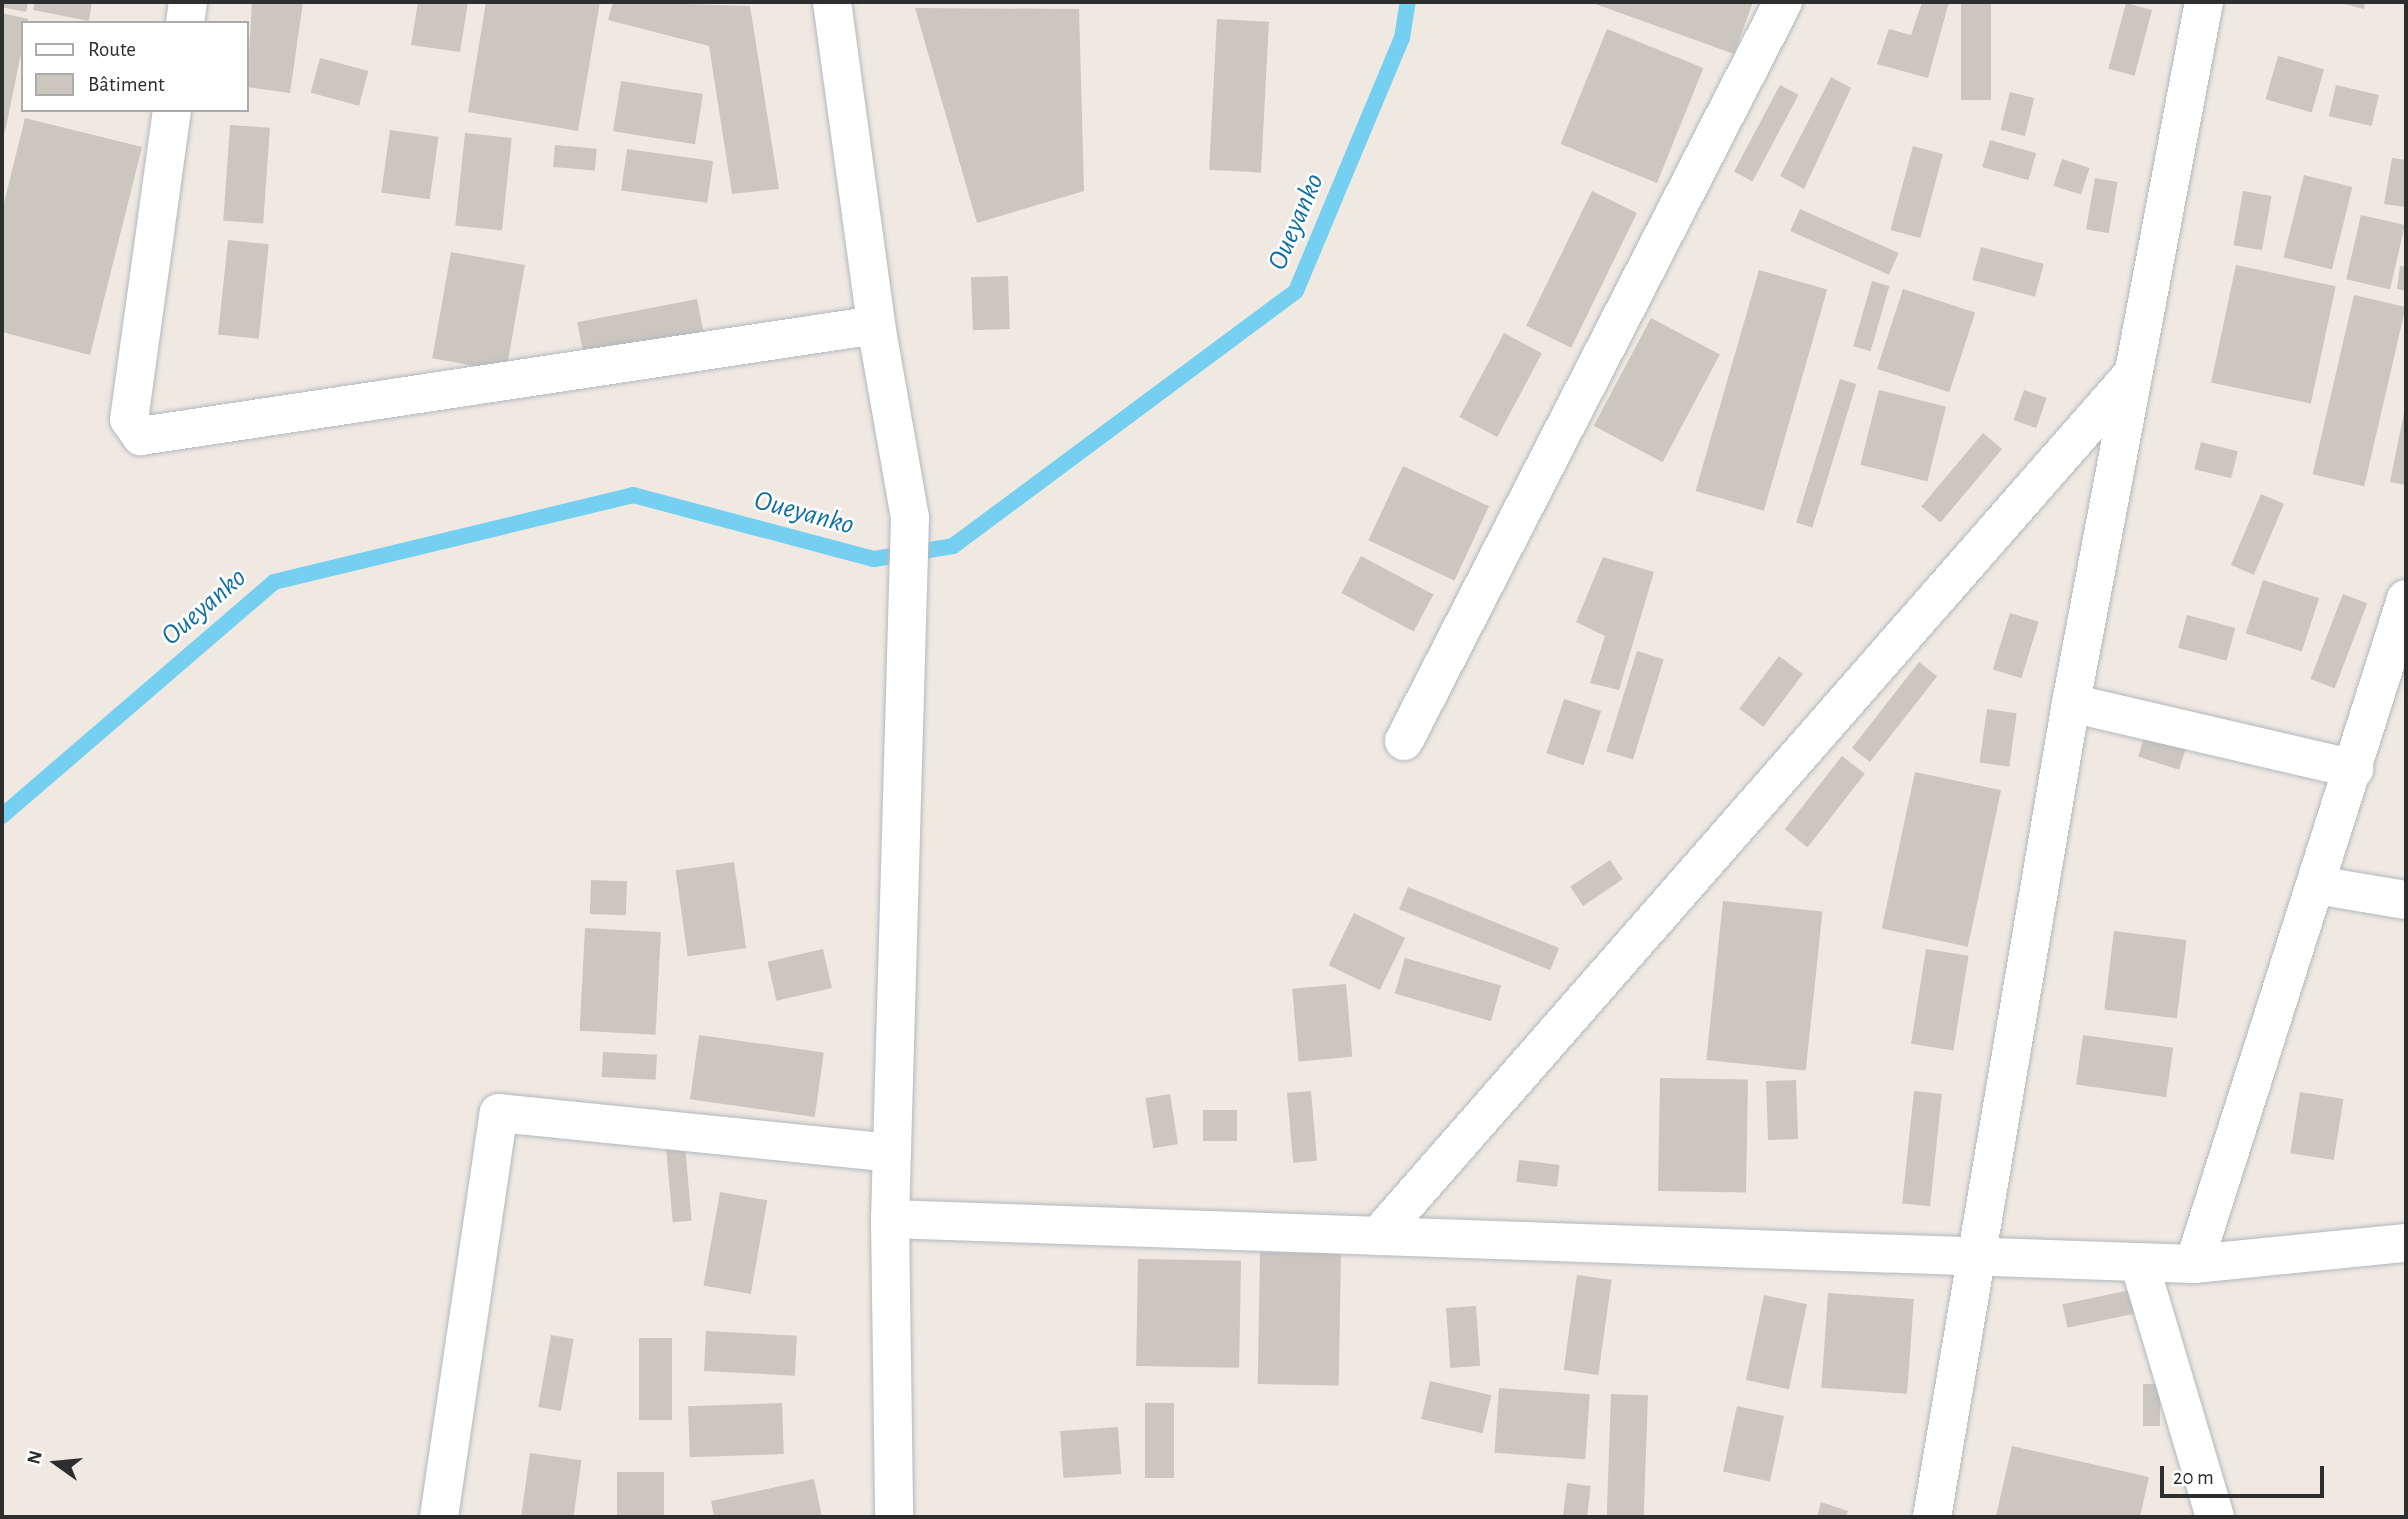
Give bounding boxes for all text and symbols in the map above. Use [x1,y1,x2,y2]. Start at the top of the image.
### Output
legend [21,21,248,112]
text: Route [88,39,136,60]
text: Bâtiment [88,74,165,95]
water label: Oueyanko [1261,169,1331,275]
water label: Oueyanko [751,484,857,542]
water label: Oueyanko [155,561,253,653]
north arrow [21,1428,91,1498]
text: N [24,1449,46,1466]
scale bar [2163,1452,2328,1496]
text: 20 m [2173,1467,2214,1488]

